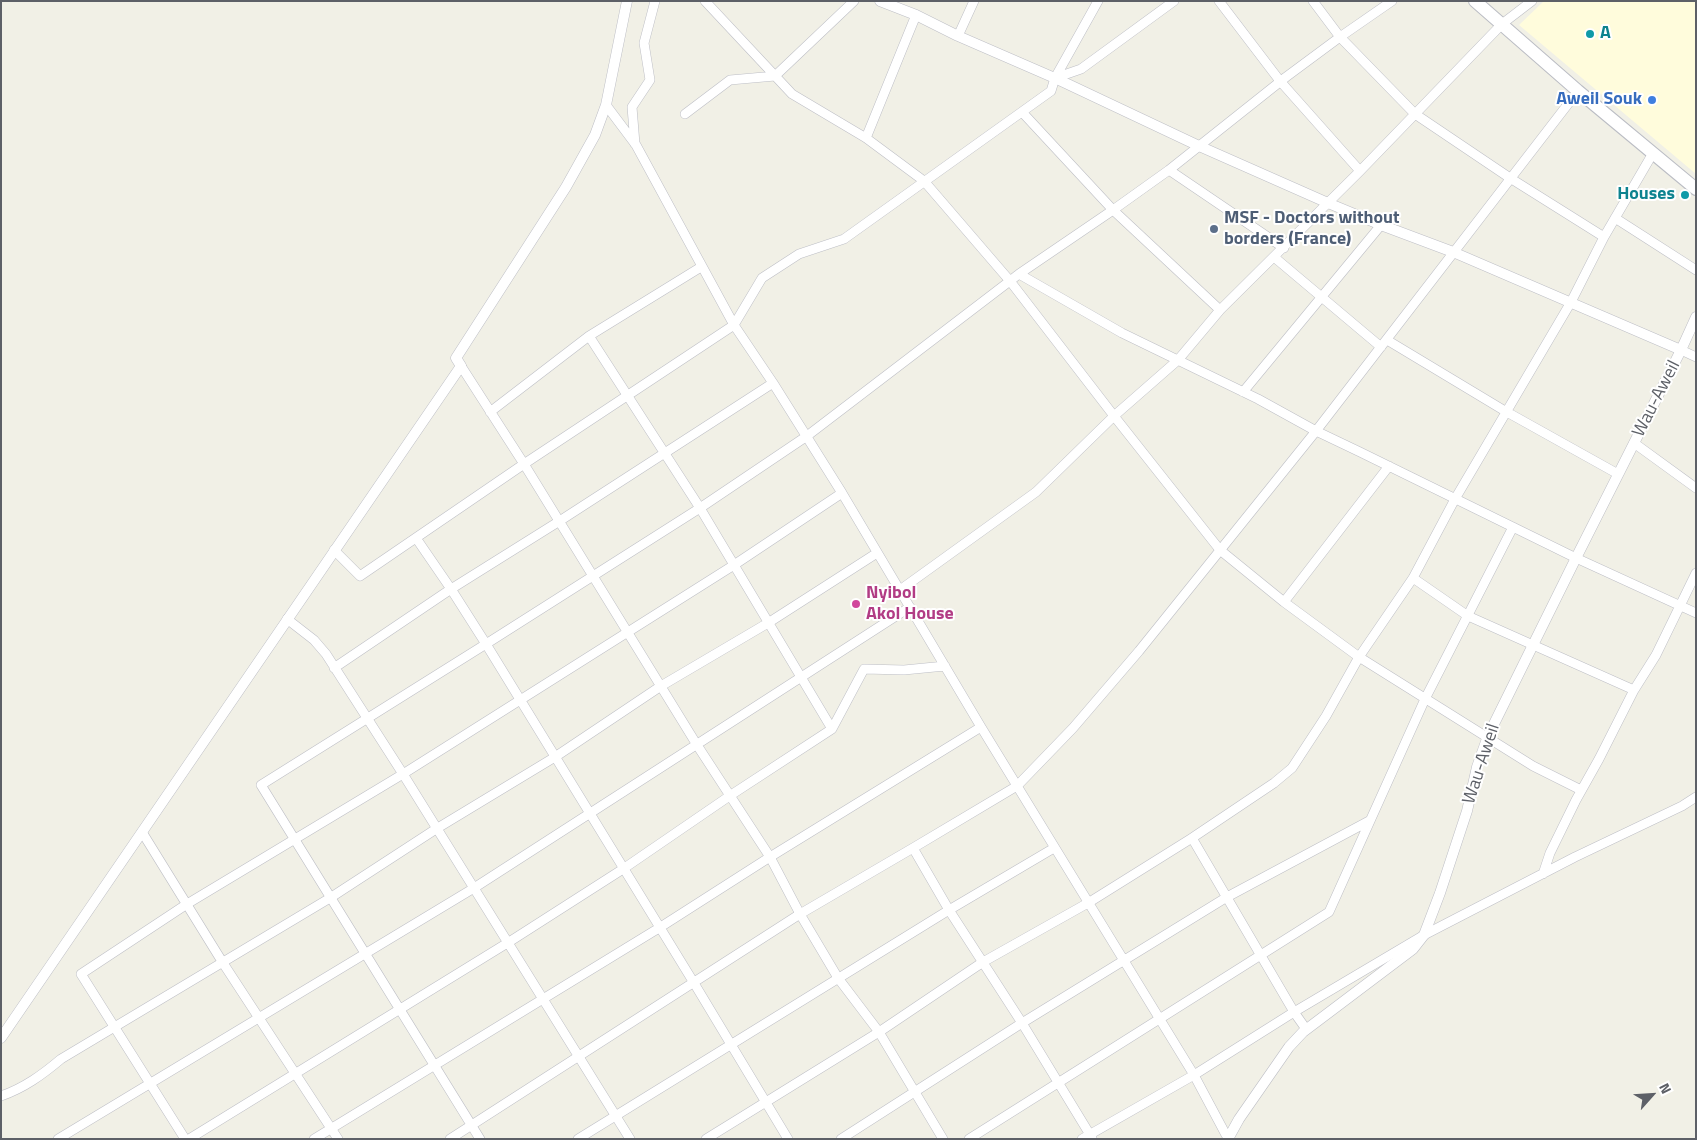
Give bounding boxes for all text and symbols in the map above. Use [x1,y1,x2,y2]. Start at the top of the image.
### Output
place label: A [1600,23,1611,45]
marker: A [1584,28,1596,40]
place label: Aweil Souk [1556,89,1642,111]
marker: Aweil Souk [1646,94,1658,106]
place label: Houses [1617,184,1675,206]
marker: Houses [1679,189,1691,201]
place label: MSF - Doctors without borders (France) [1224,208,1400,250]
marker: MSF - Doctors without borders (France) [1208,223,1220,235]
street label: Wau-Aweil [1628,357,1686,441]
place label: Nyibol Akol House [866,583,954,626]
marker: Nyibol Akol House [850,598,862,610]
street label: Wau-Aweil [1459,721,1505,807]
north arrow [1627,1070,1677,1120]
text: N [1654,1079,1677,1097]

